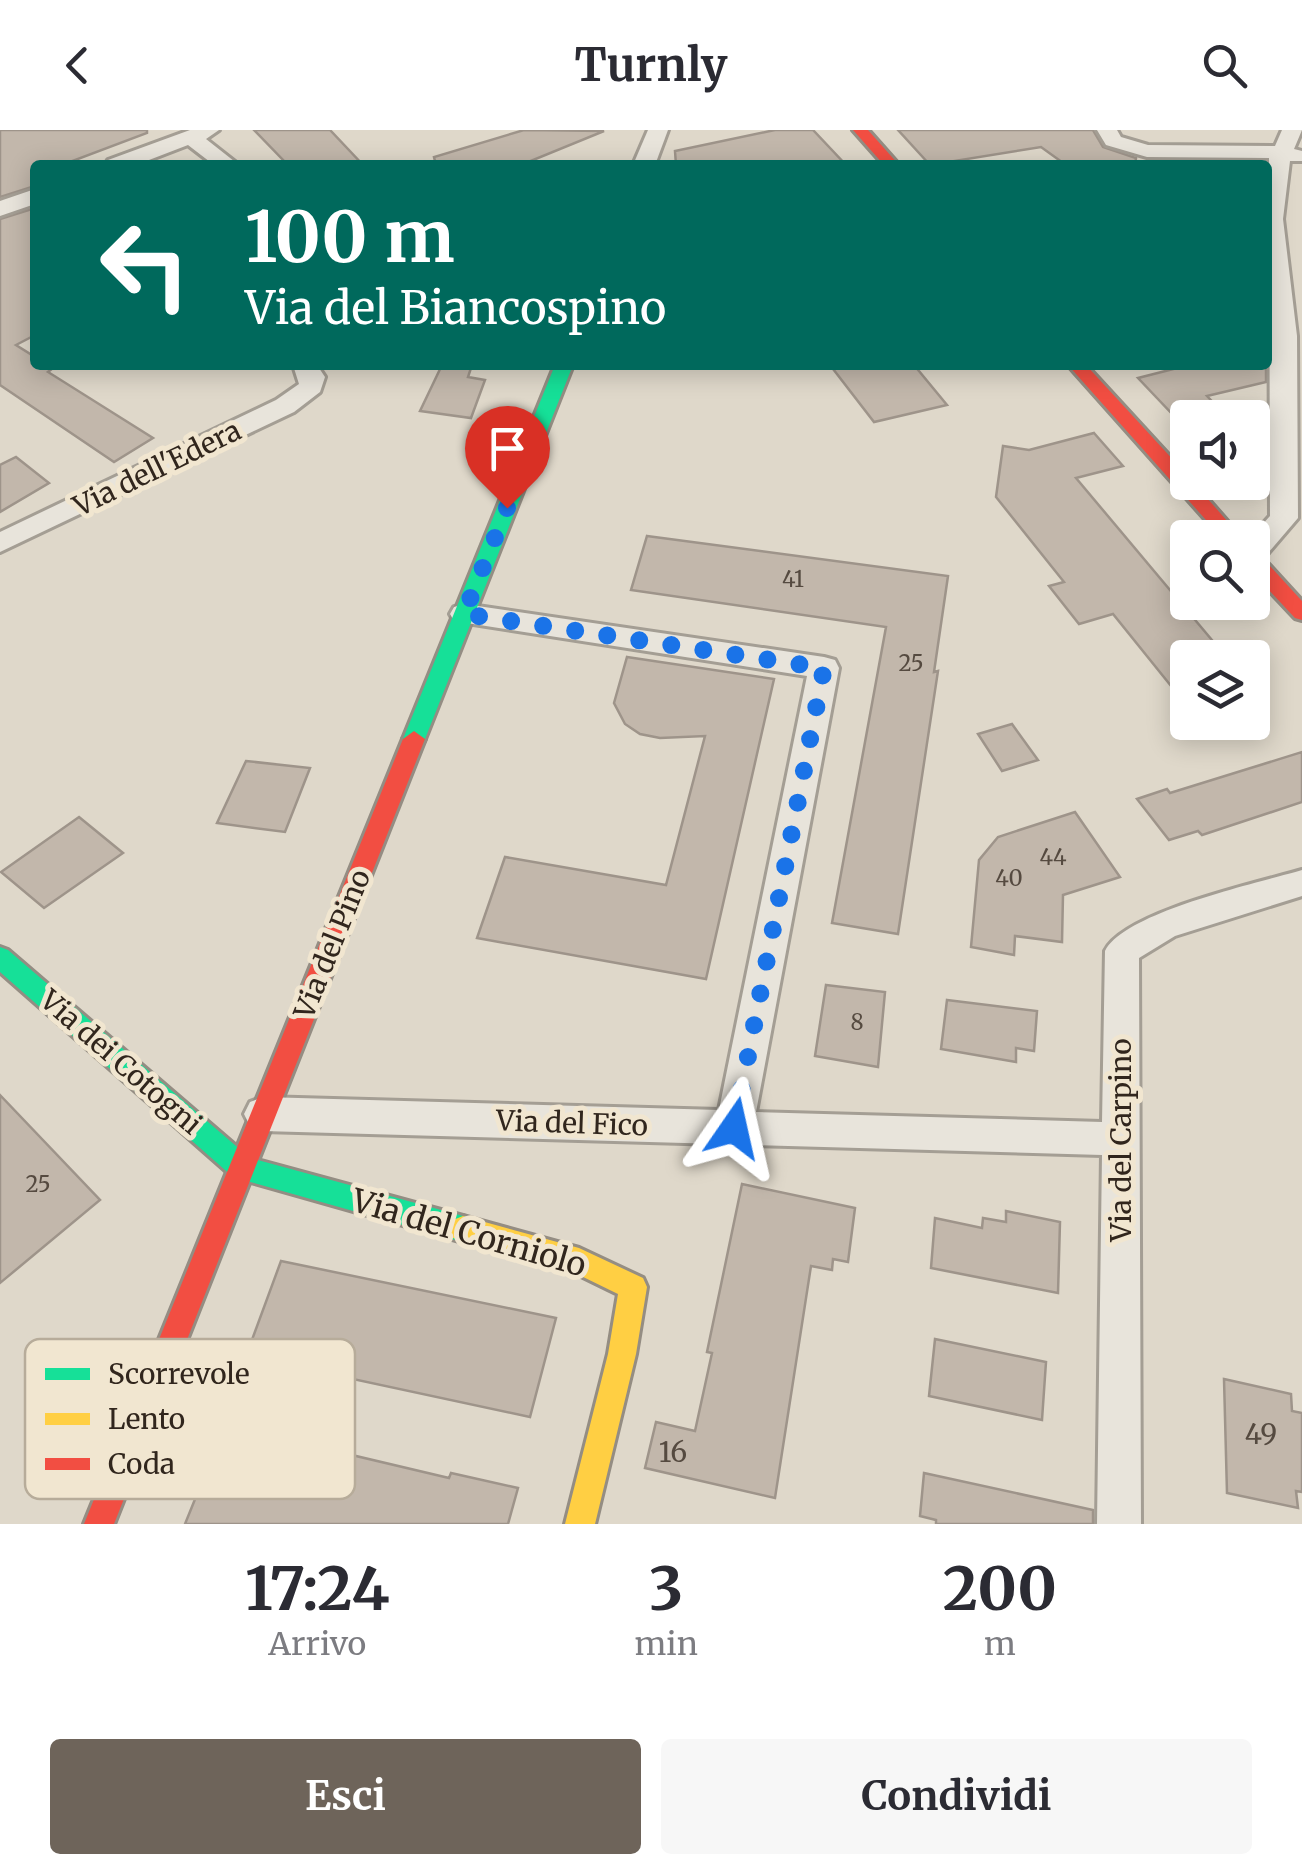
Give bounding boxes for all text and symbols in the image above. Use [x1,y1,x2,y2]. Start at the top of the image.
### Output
text: Turnly [574,37,728,93]
icon: back [50,38,105,93]
icon: search [1197,38,1252,93]
text: 100 m [245,193,455,281]
icon: left [80,200,210,330]
text: Via del Biancospino [245,280,666,336]
map controls [1170,400,1270,740]
button: sound [1170,400,1270,500]
pin [465,406,550,509]
street label: Via dell'Edera [66,412,247,525]
icon: arrive [480,421,535,476]
button: search [1170,520,1270,620]
house number: 41 [782,565,804,593]
button: layers [1170,640,1270,740]
house number: 25 [898,649,924,677]
house number: 44 [1039,843,1067,871]
street label: Via del Pino [285,864,378,1025]
house number: 40 [995,864,1023,892]
street label: Via dei Cotogni [32,981,209,1142]
house number: 8 [850,1008,864,1036]
street label: Via del Carpino [1103,1038,1139,1243]
position arrow [682,1076,786,1180]
street label: Via del Fico [494,1102,649,1144]
house number: 25 [25,1170,51,1198]
street label: Via del Corniolo [346,1180,591,1286]
legend [25,1339,355,1499]
text: Scorrevole [108,1356,250,1392]
text: Lento [108,1401,185,1437]
house number: 49 [1245,1416,1277,1452]
house number: 16 [659,1434,687,1470]
text: Coda [108,1446,175,1482]
text: 17:24 [245,1551,390,1626]
text: 3 [649,1551,683,1626]
text: 200 [943,1551,1057,1626]
text: Arrivo [268,1624,366,1664]
text: min [635,1624,698,1664]
text: m [984,1624,1016,1664]
button: Esci [50,1739,641,1854]
button: Condividi [661,1739,1252,1854]

